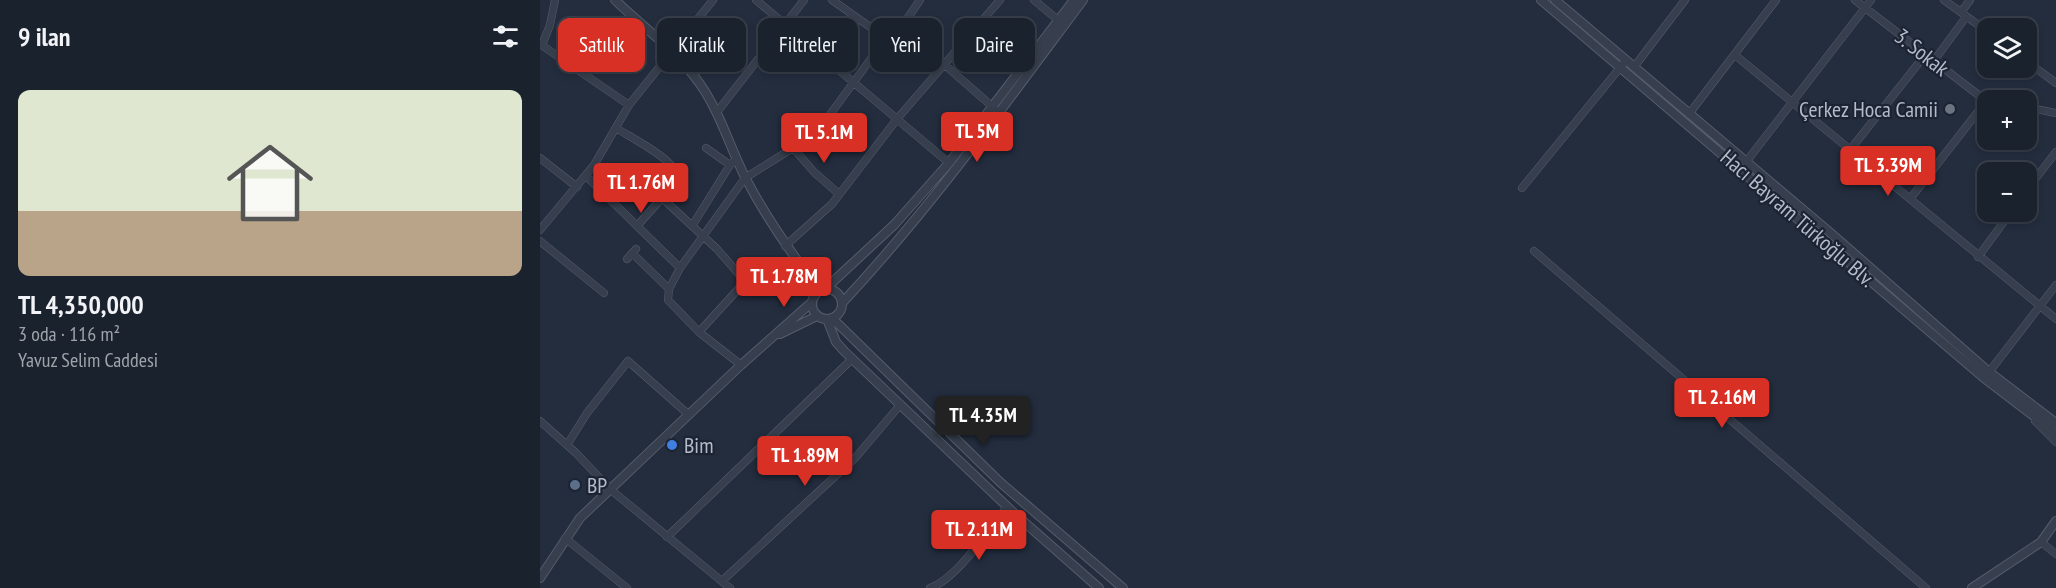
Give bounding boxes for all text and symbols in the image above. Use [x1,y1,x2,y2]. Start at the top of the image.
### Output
chip: Satılık [558,18,645,72]
chip: Kiralık [657,18,746,72]
chip: Filtreler [758,18,858,72]
chip: Yeni [870,18,942,72]
chip: Daire [954,18,1035,72]
map controls [1977,18,2037,222]
button: layers [1977,18,2037,78]
text: 9 ilan [18,20,70,53]
icon: filters [489,20,522,53]
street label: 3. Sokak [1889,22,1955,82]
button: + [1977,90,2037,150]
place label: Çerkez Hoca Camii [1799,95,1938,123]
marker: Çerkez Hoca Camii [1943,102,1957,116]
pin: TL 5M [935,112,1019,163]
pin: TL 5.1M [769,113,879,164]
text: TL 5M [955,118,999,144]
text: TL 5.1M [795,119,853,145]
icon: home [216,129,324,237]
street label: Hacı Bayram Türkoğlu Blv. [1715,143,1881,293]
pin: TL 3.39M [1826,146,1950,197]
text: TL 3.39M [1854,152,1922,178]
button: − [1977,162,2037,222]
pin: TL 1.76M [579,163,703,214]
text: TL 1.76M [607,169,675,195]
pin: TL 1.78M [722,257,846,308]
text: TL 1.78M [750,263,818,289]
text: TL 4,350,000 [18,288,144,321]
text: 3 oda · 116 m² [18,321,120,347]
text: Yavuz Selim Caddesi [18,347,158,373]
pin: TL 2.16M [1660,378,1784,429]
text: TL 2.16M [1688,384,1756,410]
pin: TL 4.35M [921,396,1045,447]
text: TL 4.35M [949,402,1017,428]
place label: Bim [684,431,713,459]
pin: TL 1.89M [743,436,867,487]
marker: Bim [665,438,679,452]
text: TL 1.89M [771,442,839,468]
place label: BP [587,471,607,499]
marker: BP [568,478,582,492]
pin: TL 2.11M [917,510,1041,561]
text: TL 2.11M [945,516,1013,542]

